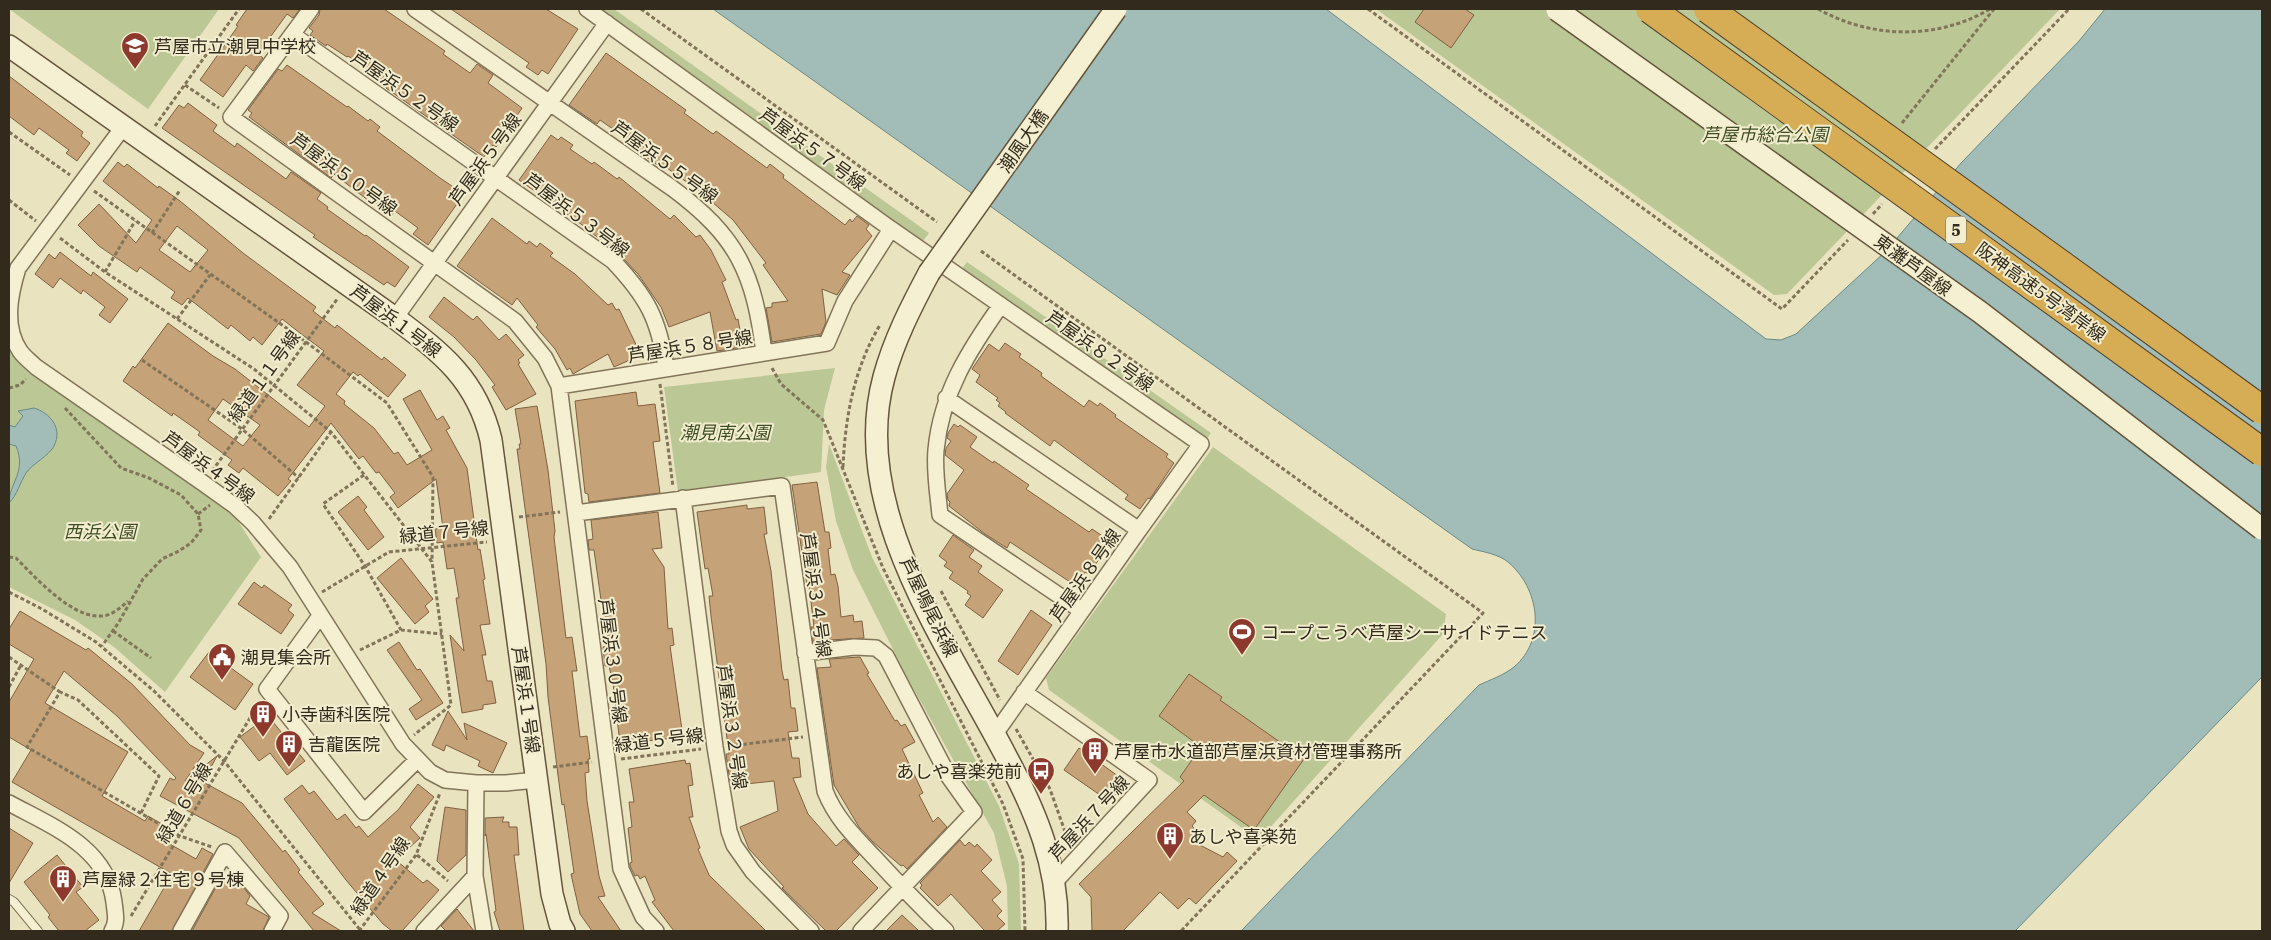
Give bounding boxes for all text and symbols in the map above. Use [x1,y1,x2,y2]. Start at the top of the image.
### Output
school or university icon: 芦屋市立潮見中学校 [120,31,150,70]
place label: 芦屋市立潮見中学校 [154,35,316,58]
street label: 芦屋浜５２号線 [347,45,463,137]
street label: 芦屋浜５７号線 [755,103,871,195]
street label: 潮風大橋 [993,105,1053,177]
street label: 芦屋浜５号線 [444,109,526,209]
street label: 芦屋浜５５号線 [607,116,723,208]
park label: 芦屋市総合公園 [1702,123,1831,146]
street label: 芦屋浜５０号線 [286,128,402,220]
street label: 芦屋浜５３号線 [520,168,634,262]
road number: 5 [1946,216,1966,244]
street label: 東灘芦屋線 [1870,229,1956,301]
street label: 阪神高速5号湾岸線 [1972,237,2110,347]
street label: 芦屋浜１号線 [346,279,446,363]
street label: 芦屋浜８２号線 [1042,305,1158,397]
street label: 芦屋浜５８号線 [626,325,754,367]
street label: 緑道１１号線 [223,326,305,426]
park label: 潮見南公園 [680,421,773,444]
street label: 芦屋浜４号線 [159,426,259,508]
street label: 緑道７号線 [398,516,490,548]
park label: 西浜公園 [64,520,139,543]
street label: 芦屋浜８号線 [1045,524,1125,626]
street label: 芦屋浜３４号線 [796,531,836,659]
street label: 芦屋鳴尾浜線 [895,553,963,661]
street label: 芦屋浜３０号線 [594,597,632,725]
sports icon: コープこうべ芦屋シーサイドテニス [1227,617,1257,656]
place label: コープこうべ芦屋シーサイドテニス [1261,621,1548,644]
public building icon: 潮見集会所 [207,642,237,681]
street label: 芦屋浜１号線 [507,645,545,755]
place label: 潮見集会所 [241,646,331,669]
street label: 芦屋浜３２号線 [712,663,752,791]
building icon: 小寺歯科医院 [248,699,278,738]
place label: 小寺歯科医院 [282,703,390,726]
street label: 緑道５号線 [613,723,705,757]
building icon: 吉龍医院 [274,729,304,768]
place label: 吉龍医院 [308,733,380,756]
building icon: 芦屋市水道部芦屋浜資材管理事務所 [1080,736,1110,775]
place label: 芦屋市水道部芦屋浜資材管理事務所 [1114,740,1402,763]
bus stop icon: あしや喜楽苑前 [1026,756,1056,795]
street label: 緑道６号線 [151,759,217,847]
place label: あしや喜楽苑前 [896,760,1022,783]
street label: 芦屋浜７号線 [1044,771,1134,865]
building icon: あしや喜楽苑 [1155,821,1185,860]
place label: あしや喜楽苑 [1189,825,1297,848]
street label: 緑道４号線 [345,832,415,920]
building icon: 芦屋緑２住宅９号棟 [48,864,78,903]
place label: 芦屋緑２住宅９号棟 [82,868,244,891]

